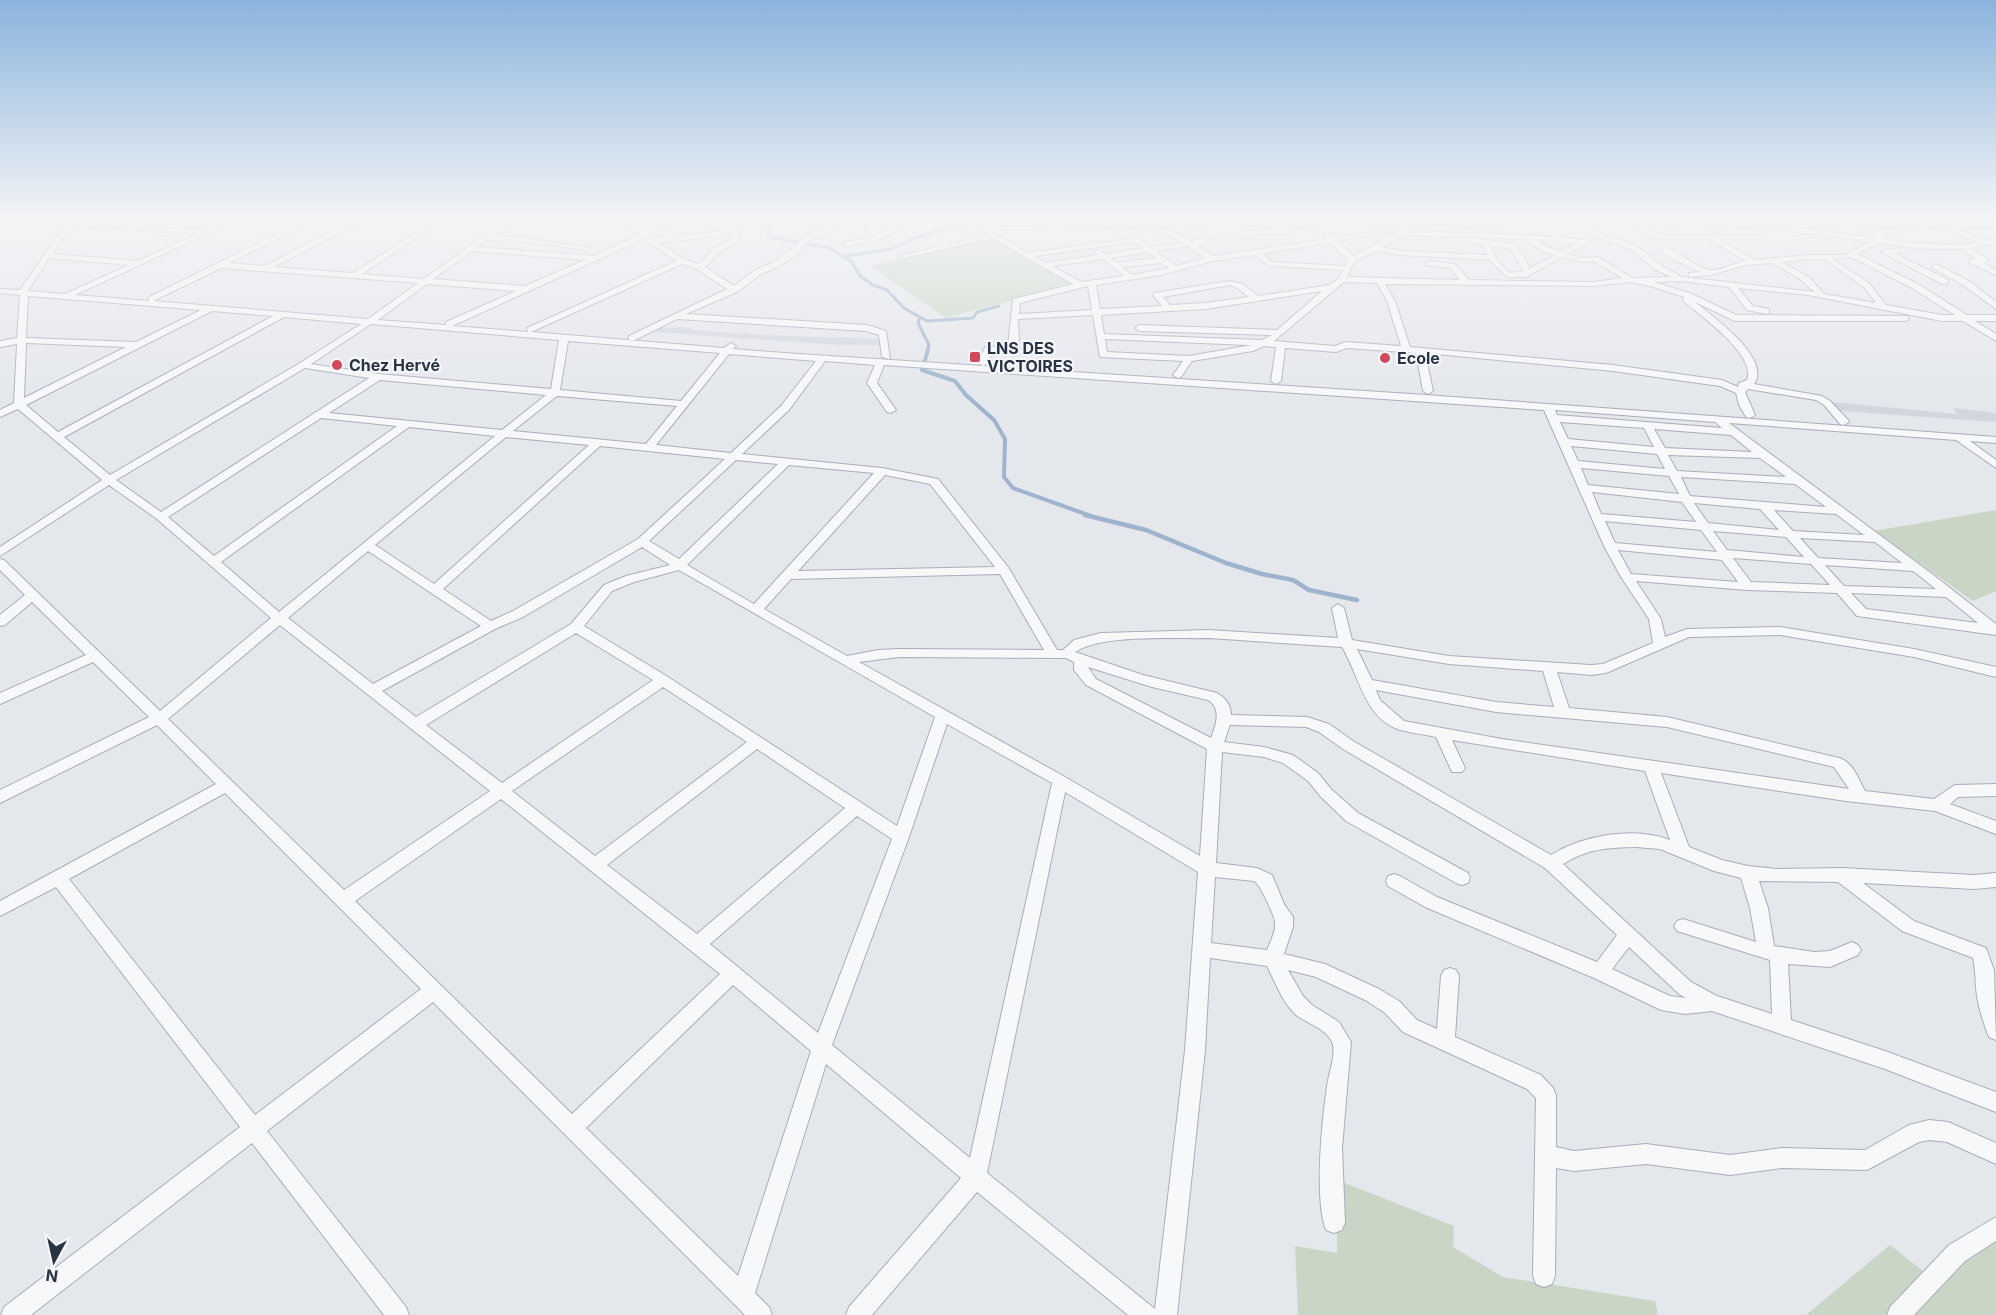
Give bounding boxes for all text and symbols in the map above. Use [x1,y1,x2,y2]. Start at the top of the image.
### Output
place label: LNS DES VICTOIRES [987,338,1073,376]
place label: Ecole [1397,348,1440,368]
marker: LNS DES VICTOIRES [968,350,982,364]
marker: Ecole [1378,351,1392,365]
place label: Chez Hervé [349,355,440,375]
marker: Chez Hervé [330,358,344,372]
north arrow [24,1231,84,1291]
text: N [44,1265,59,1287]

